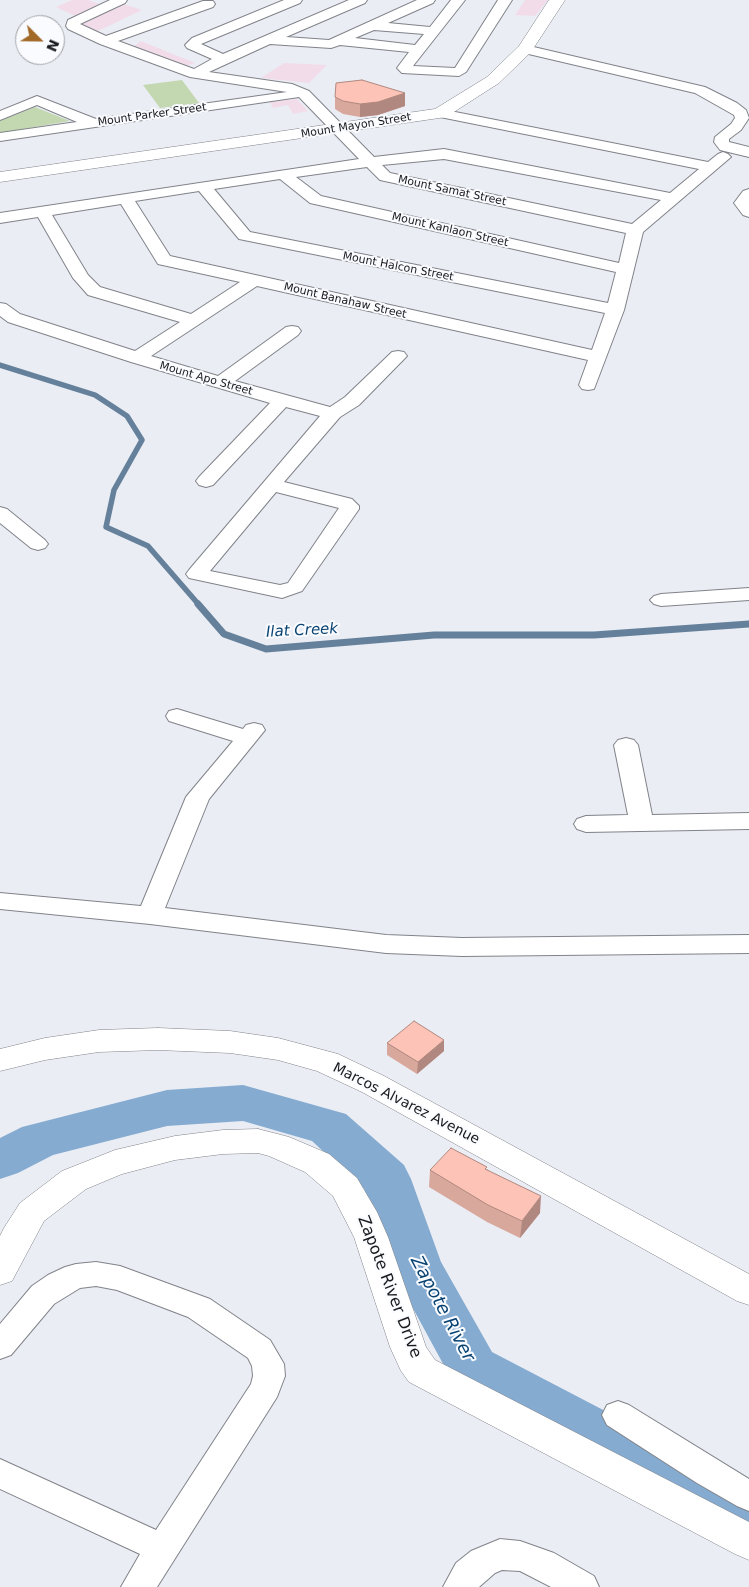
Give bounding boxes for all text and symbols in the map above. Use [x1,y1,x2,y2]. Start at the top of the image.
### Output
north arrow [15,15,65,65]
text: N [43,37,63,54]
street label: Mount Parker Street [97,101,207,129]
street label: Mount Mayon Street [300,111,412,141]
street label: Mount Samat Street [397,173,507,209]
street label: Mount Kanlaon Street [390,210,510,250]
street label: Mount Halcon Street [341,250,455,284]
street label: Mount Banahaw Street [282,280,408,322]
street label: Mount Apo Street [158,359,254,399]
water label: Ilat Creek [265,620,339,642]
street label: Marcos Alvarez Avenue [330,1060,482,1148]
street label: Zapote River Drive [353,1213,425,1361]
water label: Zapote River [405,1253,479,1365]

